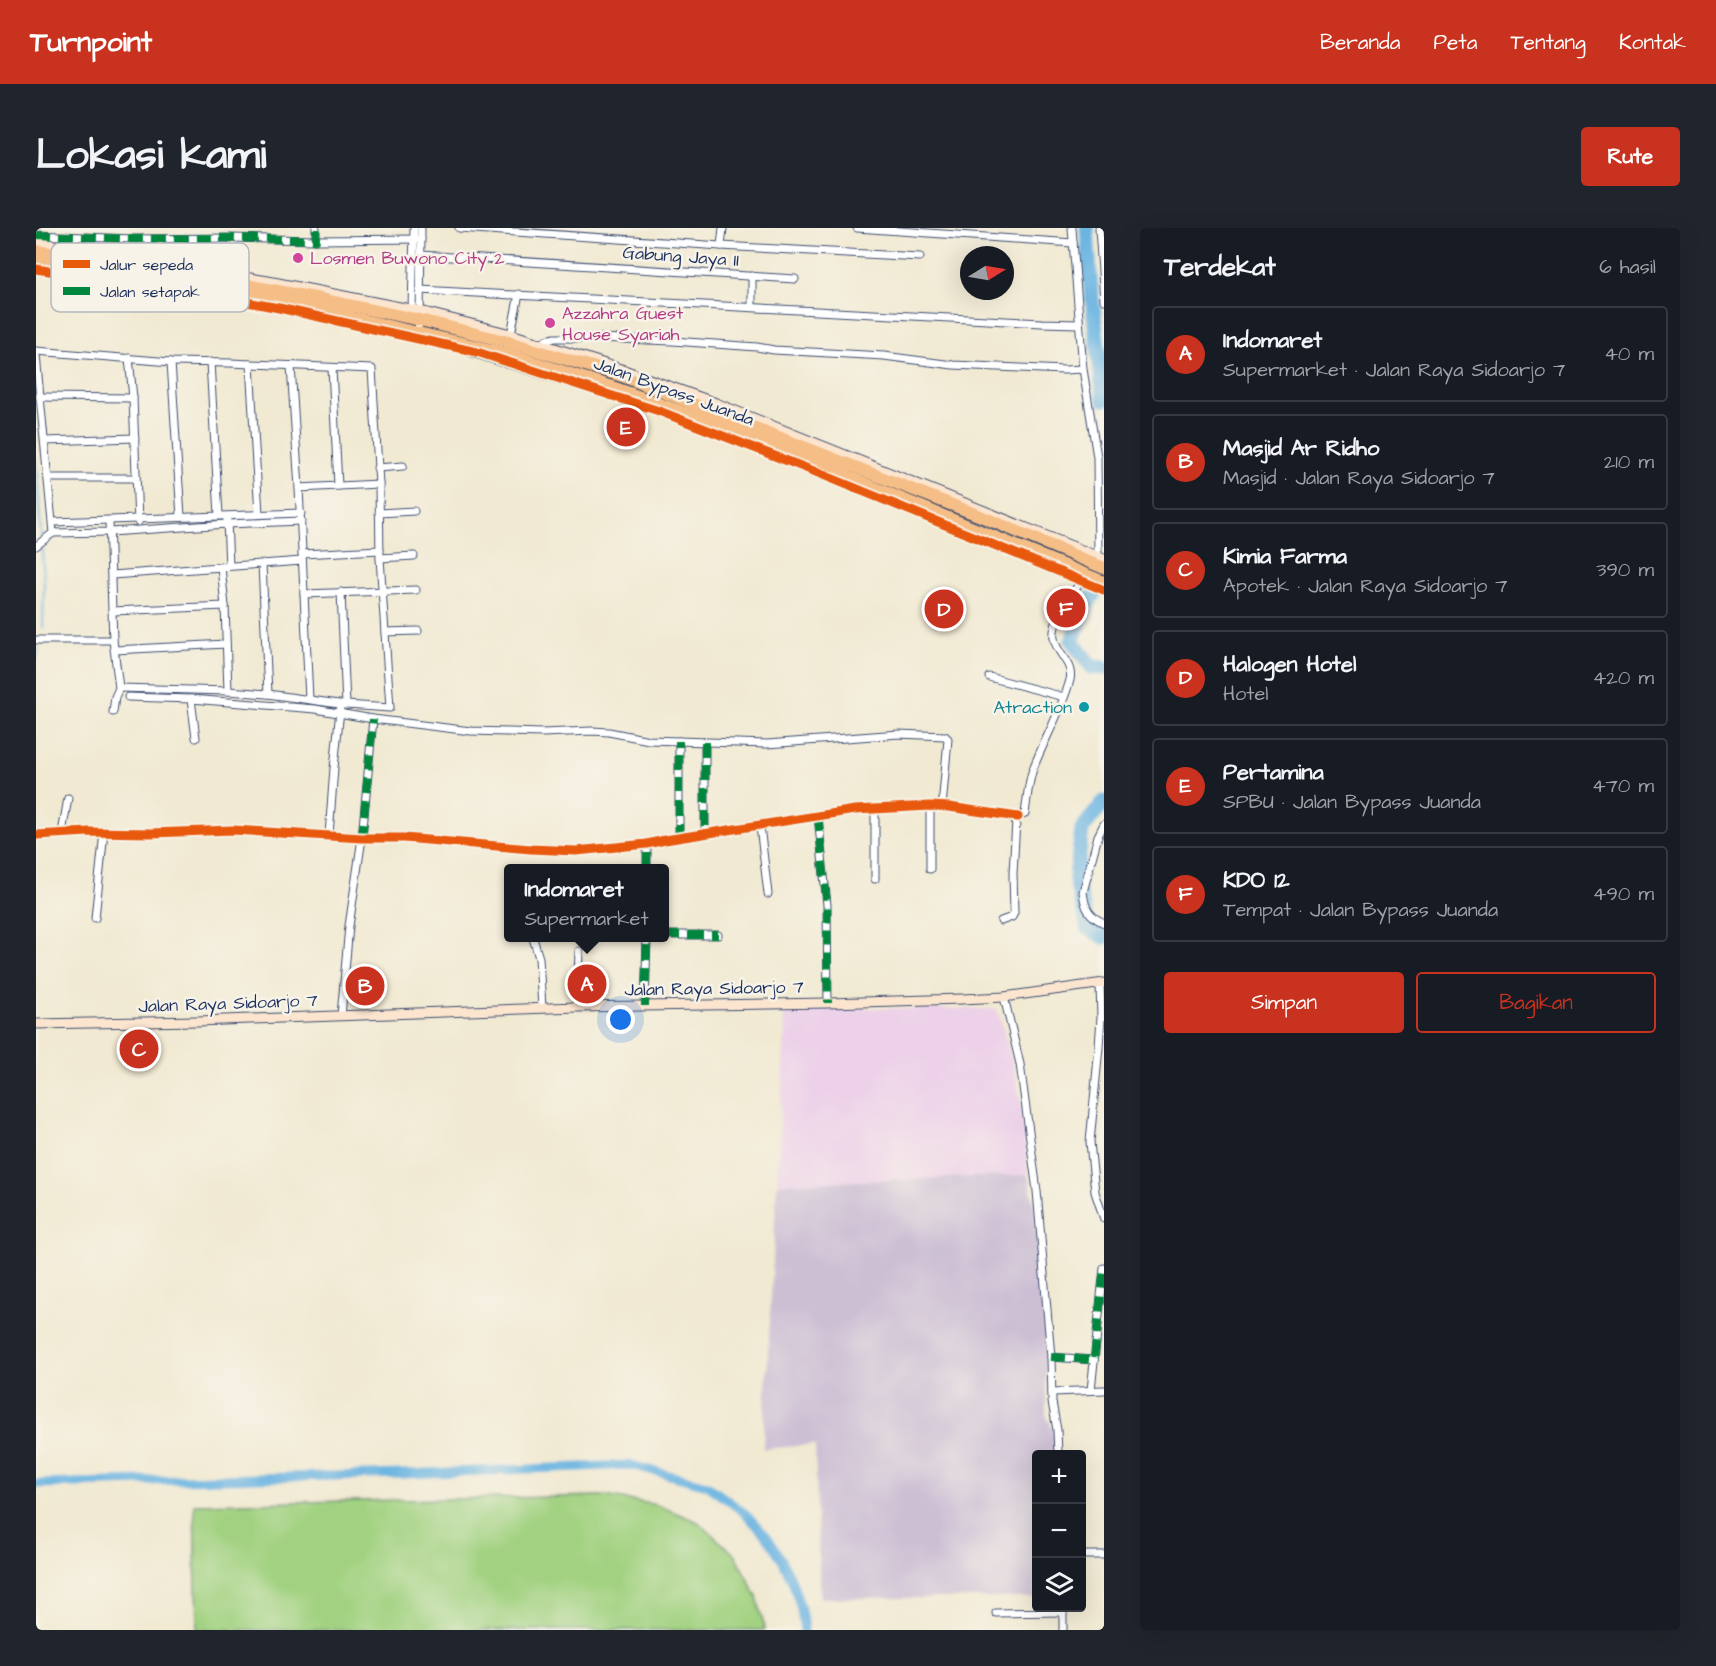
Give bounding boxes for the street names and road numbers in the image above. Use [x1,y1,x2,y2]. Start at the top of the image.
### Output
street label: Gabung Jaya II [622,240,740,274]
street label: Jalan Bypass Juanda [590,351,758,433]
street label: Jalan Raya Sidoarjo 7 [624,974,804,1004]
street label: Jalan Raya Sidoarjo 7 [138,988,318,1020]

